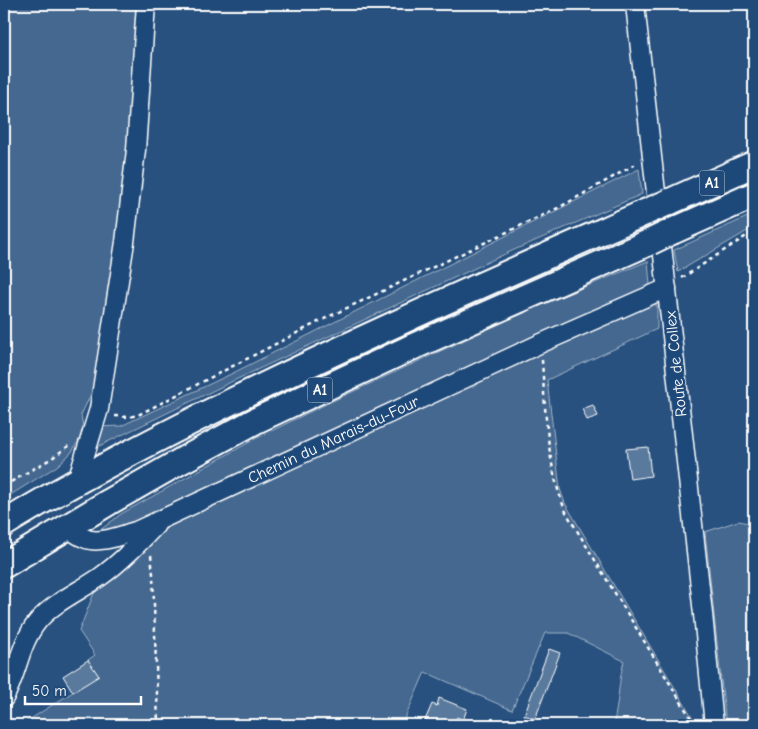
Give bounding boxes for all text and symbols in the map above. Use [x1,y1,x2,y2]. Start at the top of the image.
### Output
road number: A1 [700,170,724,196]
street label: Route de Collex [661,310,690,418]
road number: A1 [308,378,332,402]
street label: Chemin du Marais-du-Four [245,392,422,487]
scale bar [25,674,141,706]
text: 50 m [32,682,67,700]

